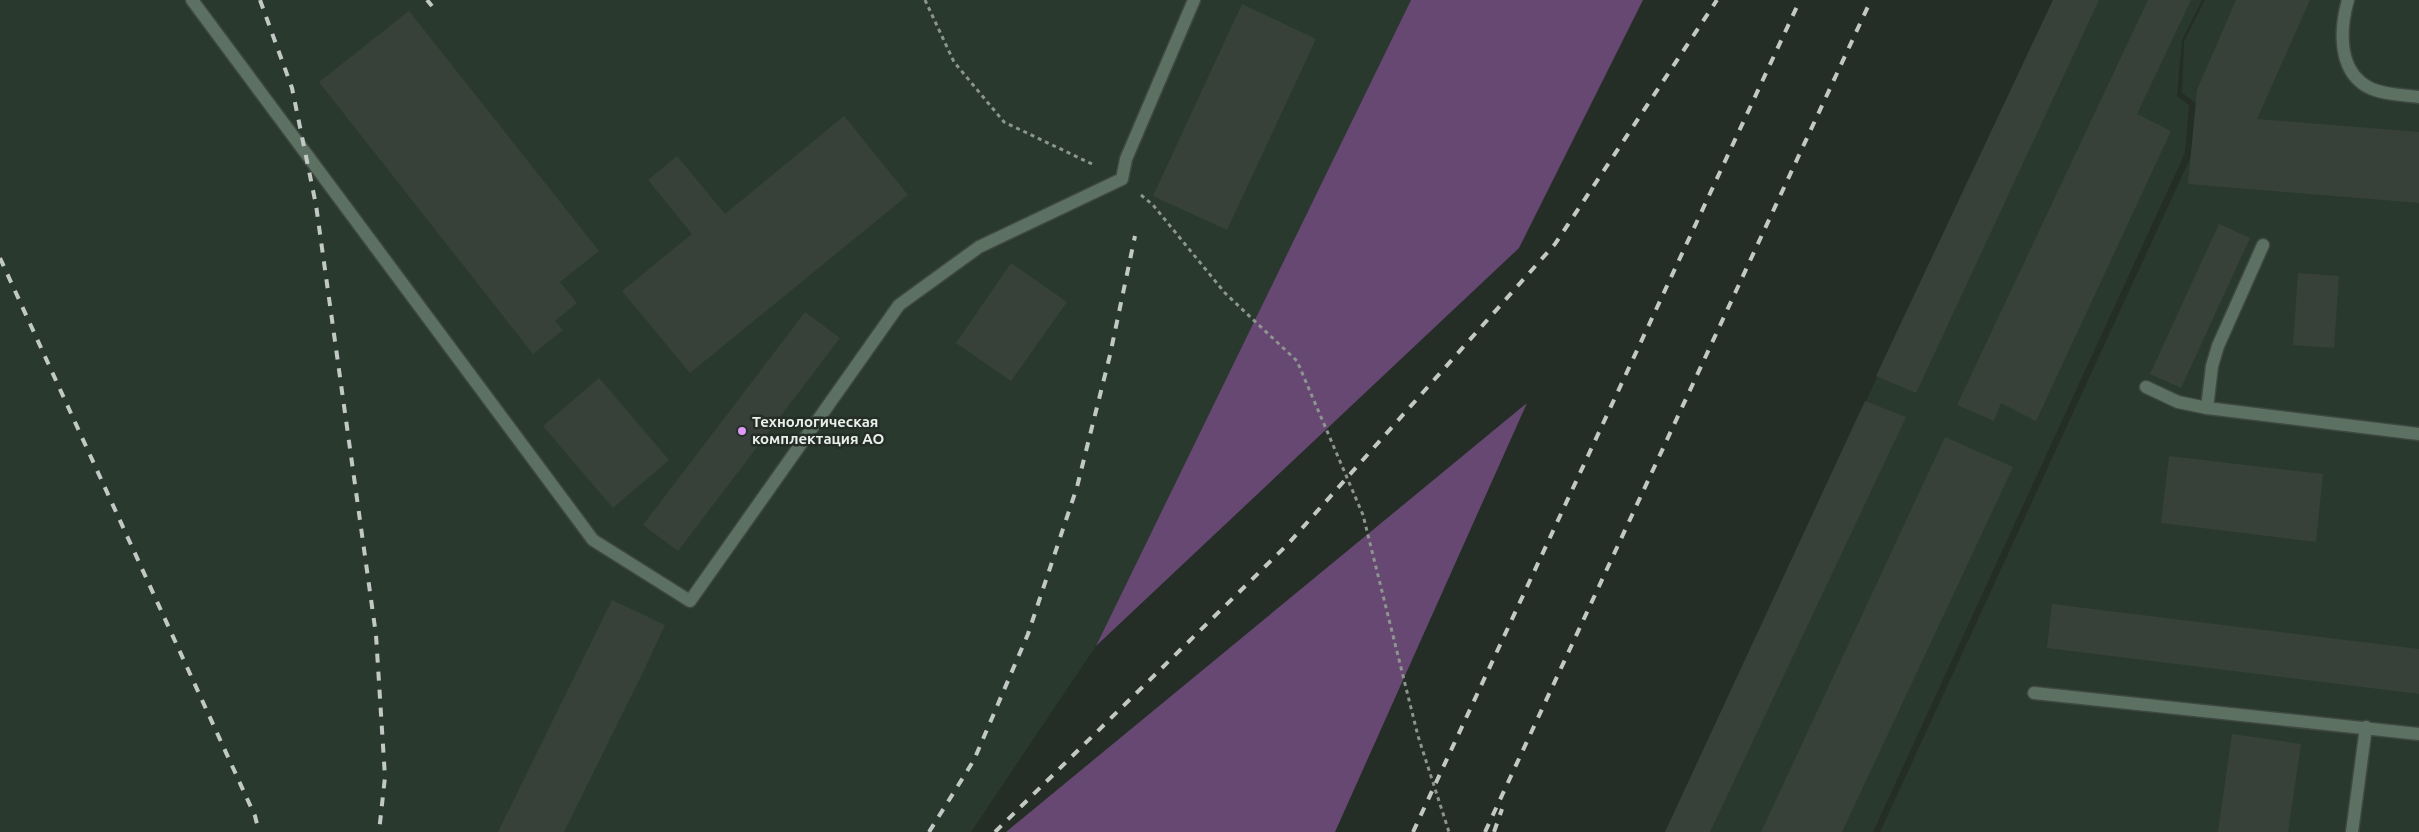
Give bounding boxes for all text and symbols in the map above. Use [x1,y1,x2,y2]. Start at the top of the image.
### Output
place label: Технологическая комплектация АО [752,413,884,447]
marker: Технологическая комплектация АО [736,425,748,437]

